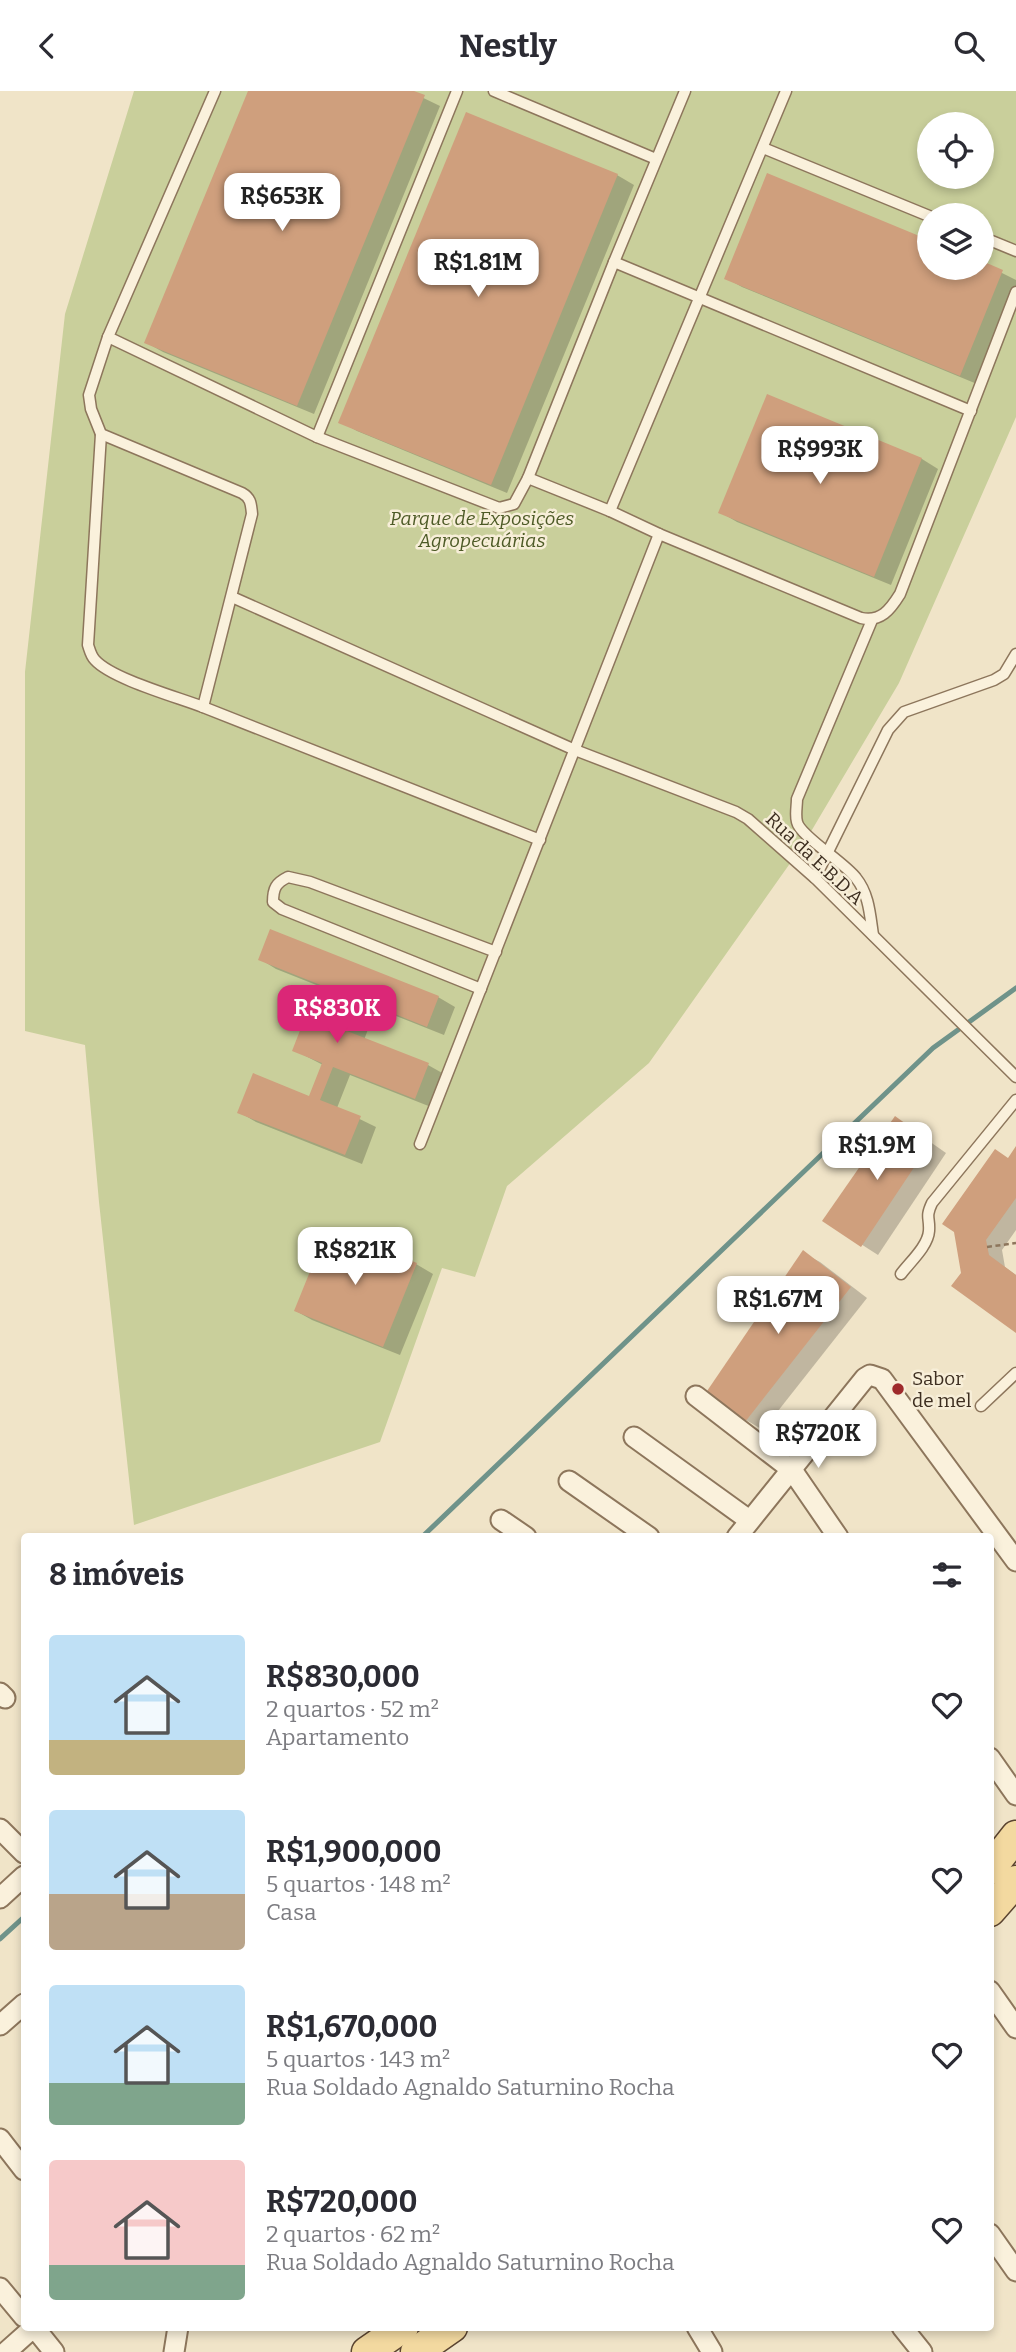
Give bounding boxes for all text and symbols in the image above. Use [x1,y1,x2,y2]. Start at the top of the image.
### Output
icon: back [28,27,66,65]
text: Nestly [459,27,557,65]
icon: search [950,27,988,65]
map controls [917,112,994,280]
button: locate [917,112,994,189]
pin: R$653K [225,173,339,233]
text: R$653K [240,182,324,210]
button: layers [917,203,994,280]
pin: R$1.81M [413,239,543,299]
text: R$1.81M [434,248,522,276]
pin: R$993K [763,427,877,486]
text: R$993K [777,435,863,463]
park label: Parque de Exposições Agropecuárias [390,507,574,552]
street label: Rua da E.B.D.A [761,807,869,910]
pin: R$830K [280,985,394,1045]
text: R$830K [293,994,381,1022]
pin: R$1.9M [820,1123,934,1182]
text: R$1.9M [838,1131,916,1159]
pin: R$821K [298,1227,412,1287]
text: R$821K [314,1236,396,1264]
pin: R$1.67M [713,1277,843,1336]
text: R$1.67M [733,1285,823,1313]
place label: Sabor de mel [912,1367,971,1412]
marker: Sabor de mel [890,1381,906,1397]
pin: R$720K [761,1411,875,1470]
text: R$720K [775,1419,861,1447]
icon: filters [928,1556,966,1594]
text: 8 imóveis [49,1557,184,1593]
text: R$830,000 [266,1659,420,1695]
icon: home [105,1663,189,1747]
icon: heart [928,1686,966,1724]
text: 2 quartos · 52 m² [266,1695,439,1723]
text: Apartamento [266,1723,409,1751]
text: R$1,900,000 [266,1834,442,1870]
icon: home [105,1838,189,1922]
icon: heart [928,1861,966,1899]
text: 5 quartos · 148 m² [266,1870,451,1898]
text: Casa [266,1898,317,1926]
text: R$1,670,000 [266,2009,438,2045]
icon: home [105,2013,189,2097]
icon: heart [928,2036,966,2074]
text: 5 quartos · 143 m² [266,2045,450,2073]
text: Rua Soldado Agnaldo Saturnino Rocha [266,2073,675,2101]
text: R$720,000 [266,2184,418,2220]
icon: home [105,2188,189,2272]
icon: heart [928,2211,966,2249]
text: 2 quartos · 62 m² [266,2220,440,2248]
text: Rua Soldado Agnaldo Saturnino Rocha [266,2248,675,2276]

